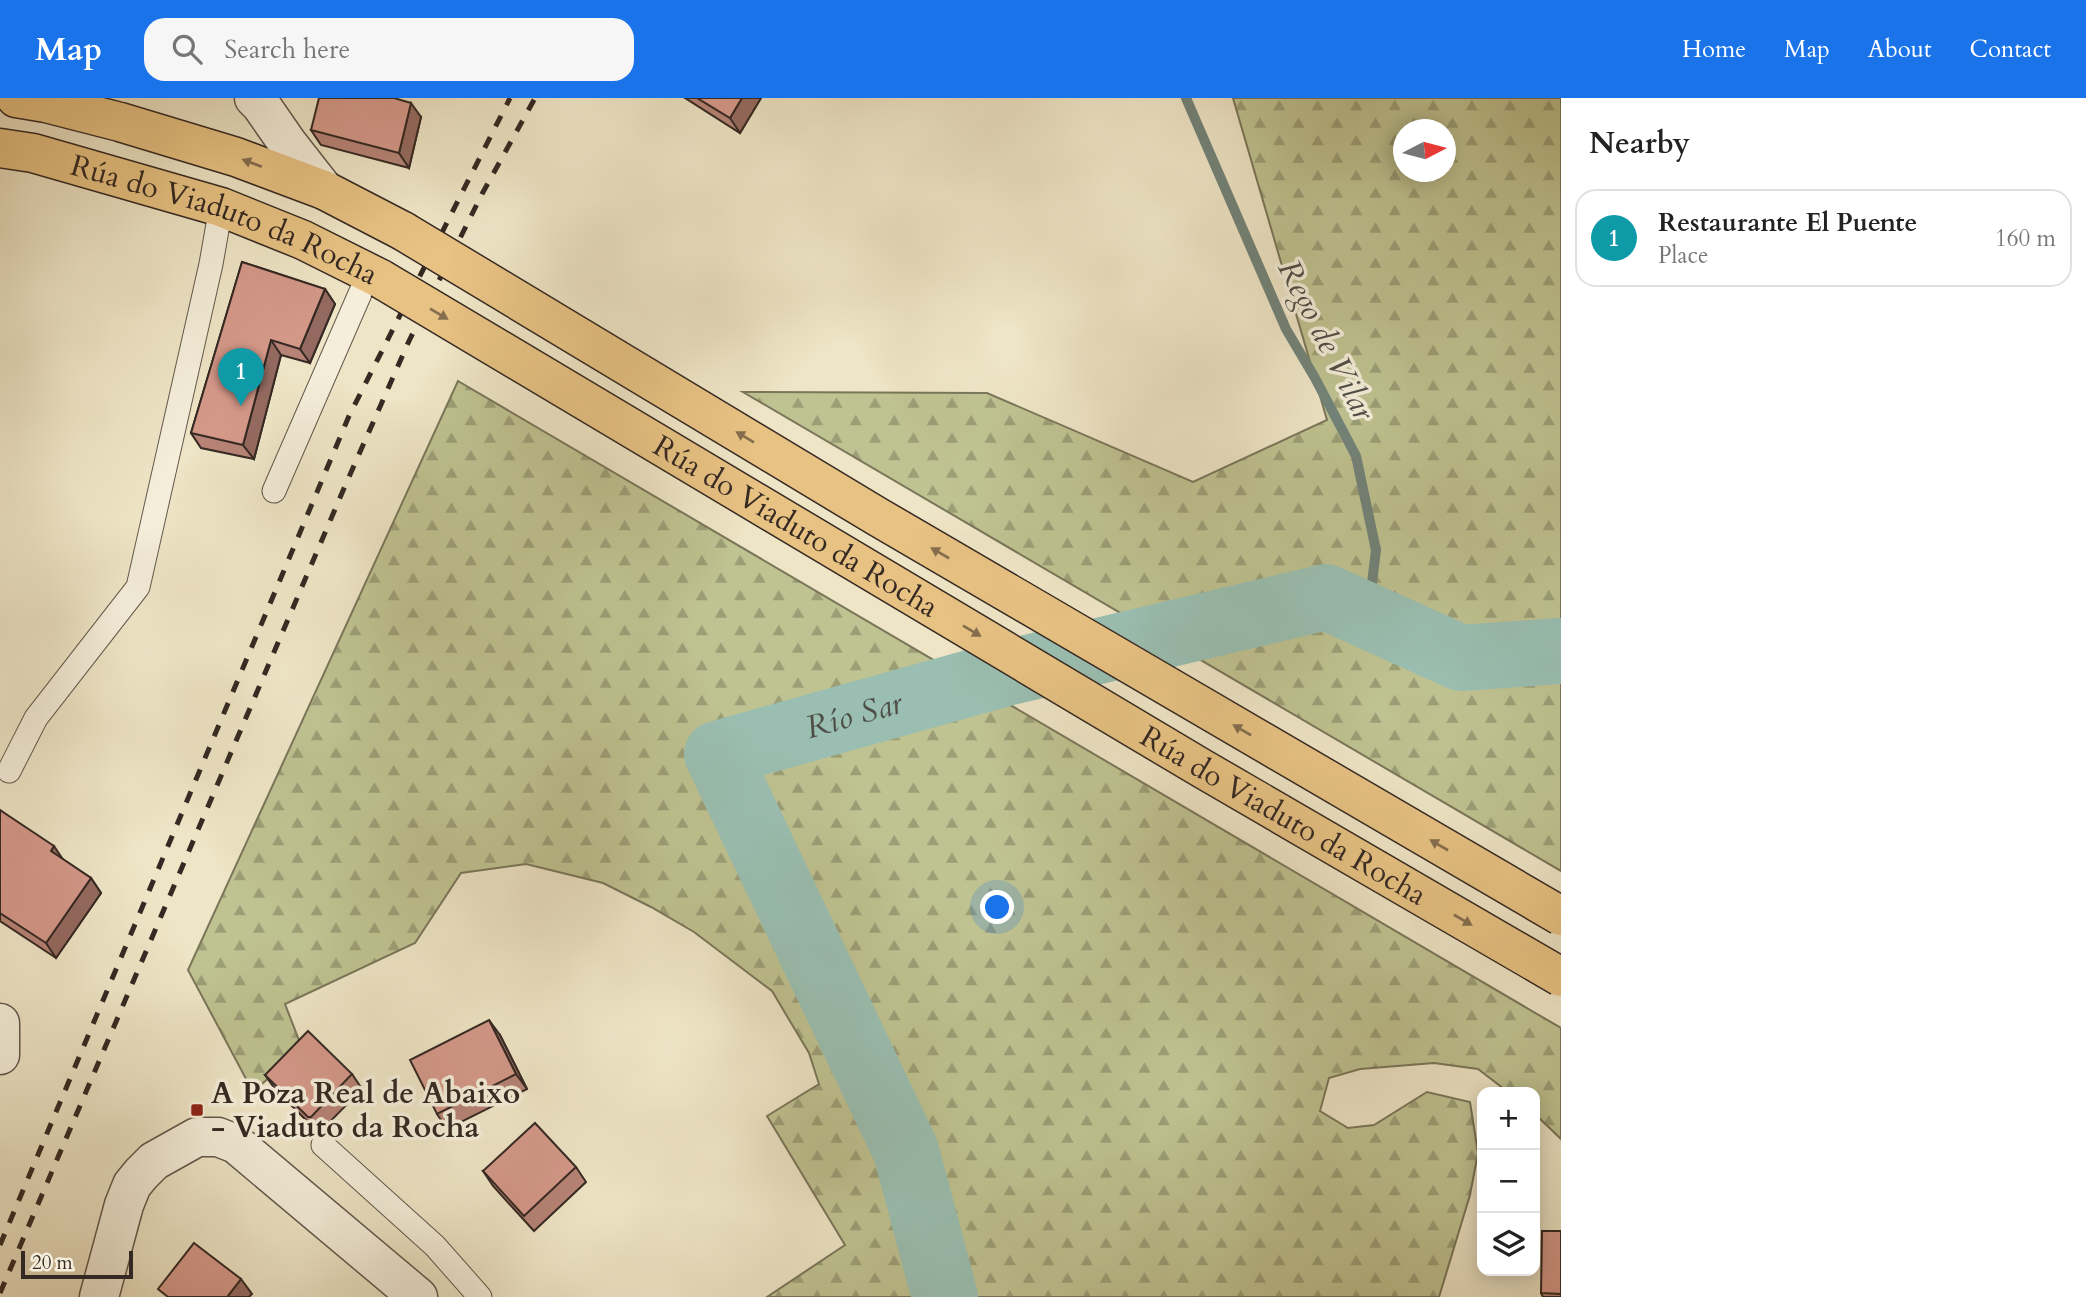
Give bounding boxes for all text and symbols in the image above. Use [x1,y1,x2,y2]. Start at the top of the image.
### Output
search box [144,18,634,81]
text: Map [35,27,102,72]
icon: search [168,30,206,68]
text: Search here [224,32,350,67]
text: Home [1682,33,1746,66]
text: Map [1784,33,1830,66]
text: About [1868,33,1932,66]
text: Contact [1970,33,2051,66]
north arrow [1393,119,1456,182]
text: Nearby [1589,123,1690,164]
street label: Rúa do Viaduto da Rocha [66,144,385,295]
one-way arrow [241,157,262,168]
text: Restaurante El Puente [1658,205,1917,240]
text: 1 [1608,223,1620,254]
text: 160 m [1995,223,2056,254]
text: Place [1658,240,1708,271]
water label: Rego de Vilar [1267,252,1386,429]
one-way arrow [430,308,449,320]
pin: 1 [218,348,264,406]
street label: Rúa do Viaduto da Rocha [646,425,946,627]
one-way arrow [735,430,754,443]
one-way arrow [930,547,950,559]
one-way arrow [962,625,981,637]
water label: Río Sar [801,681,909,750]
street label: Rúa do Viaduto da Rocha [1133,716,1434,915]
one-way arrow [1233,724,1252,736]
one-way arrow [1429,838,1448,851]
your location [980,890,1014,924]
one-way arrow [1454,914,1473,926]
place label: A Poza Real de Abaixo - Viaduto da Rocha [211,1073,520,1148]
map controls [1477,1087,1540,1276]
button: + [1477,1087,1540,1150]
marker: A Poza Real de Abaixo - Viaduto da Rocha [189,1102,205,1118]
button: − [1477,1150,1540,1213]
button: layers [1477,1213,1540,1276]
scale bar [21,1248,133,1280]
text: 20 m [32,1250,73,1276]

